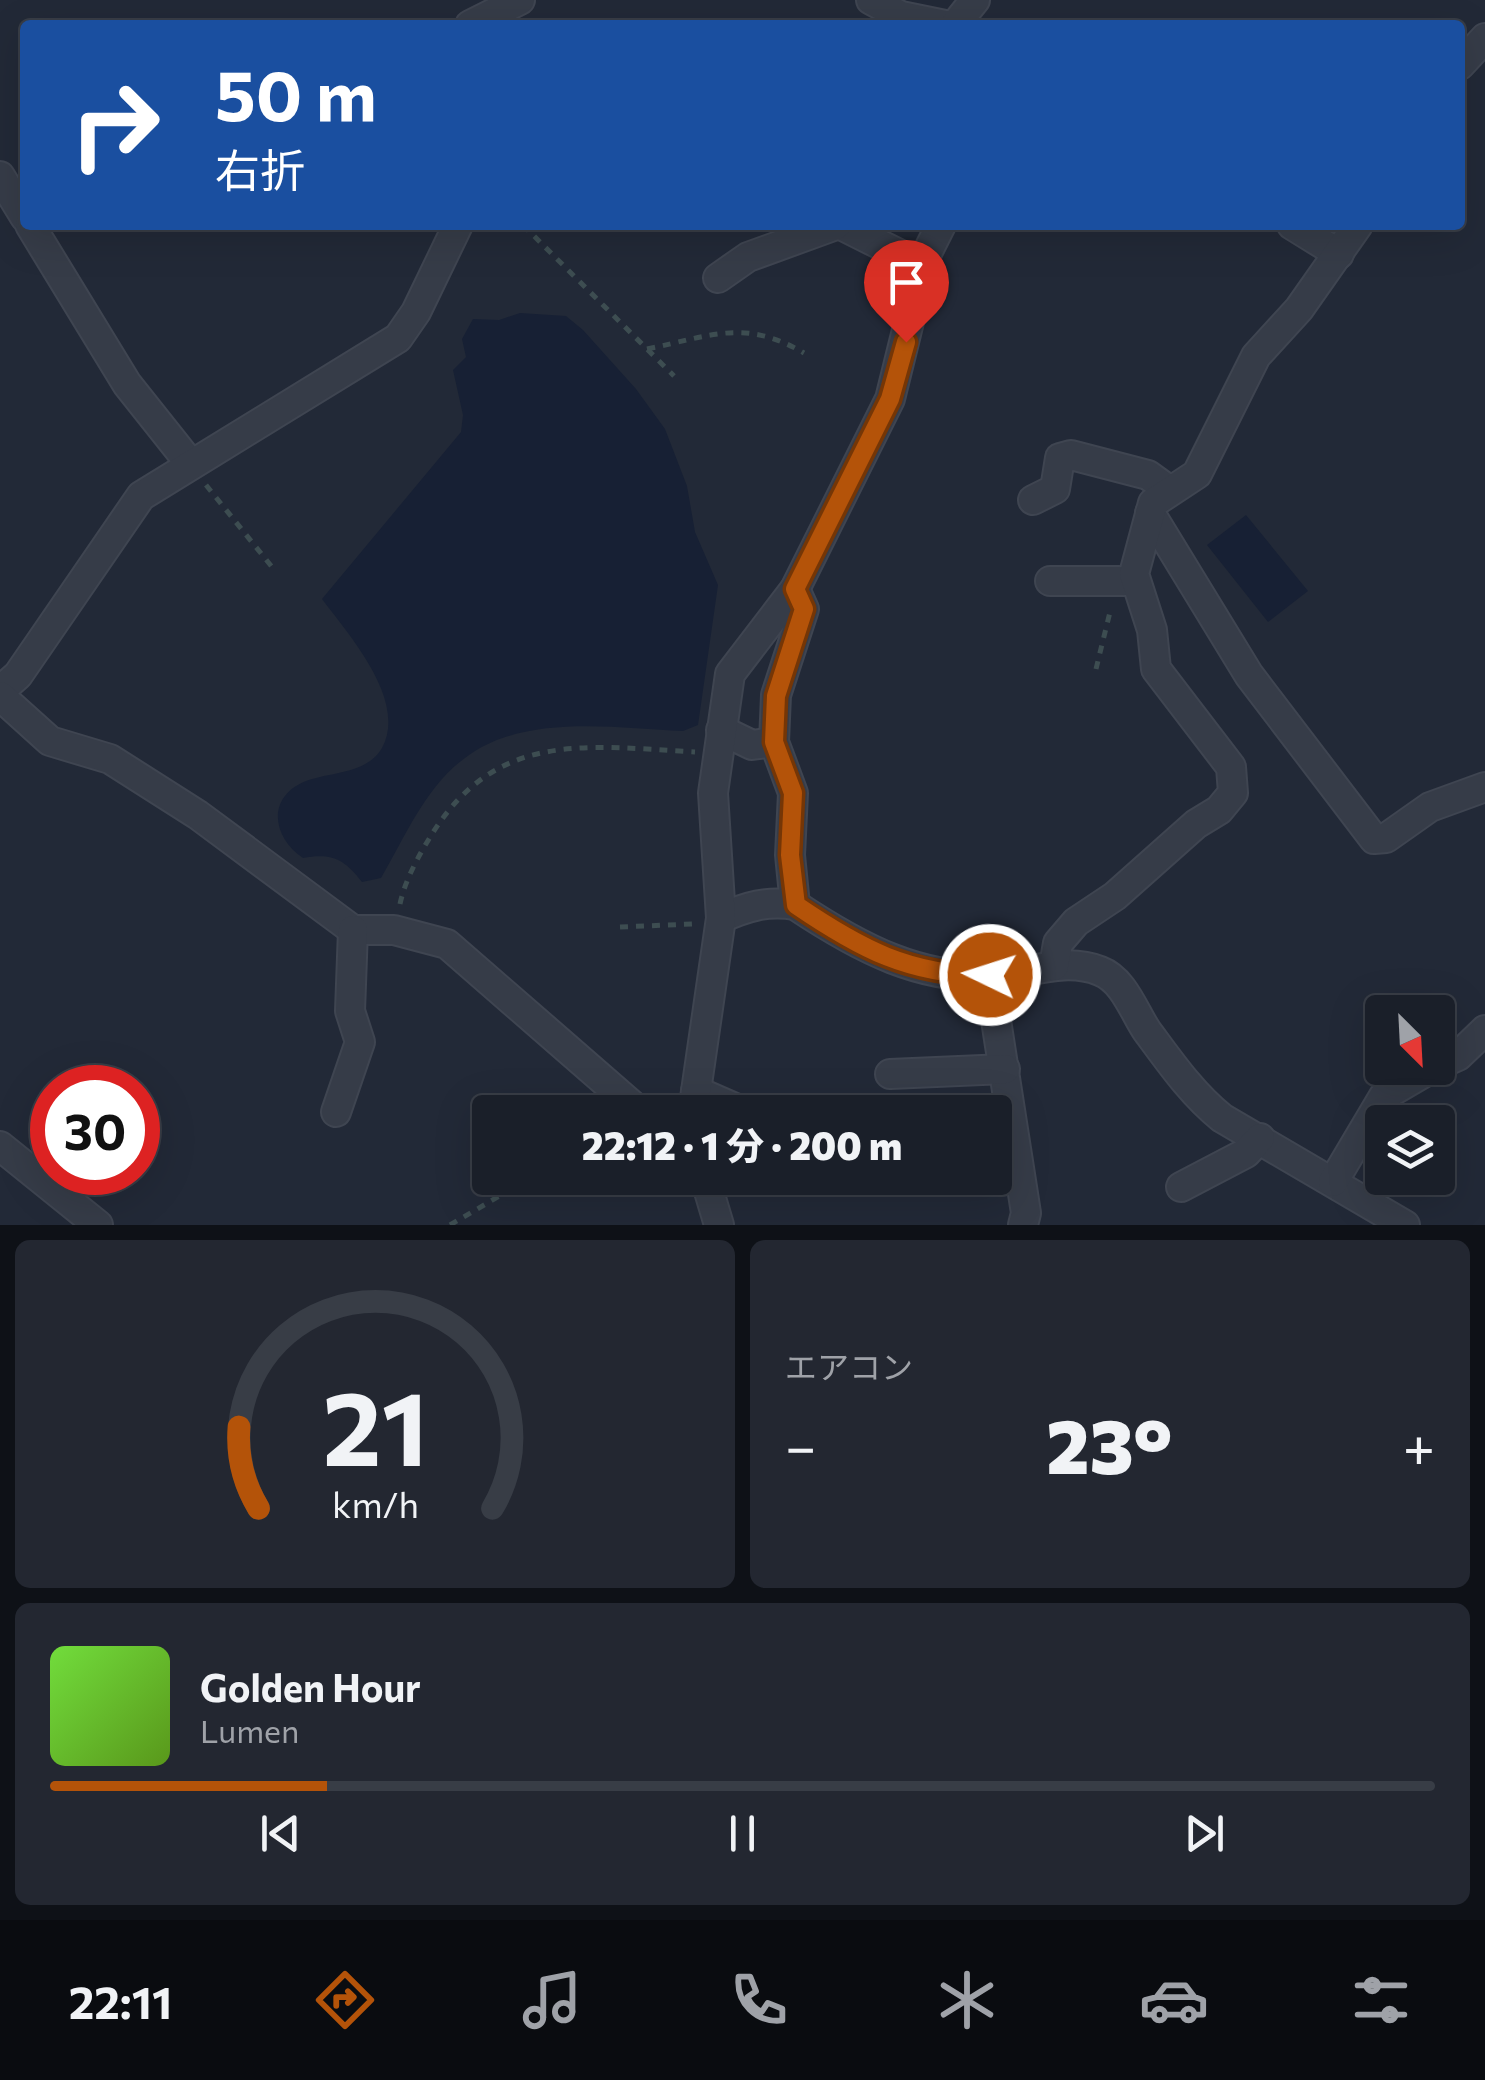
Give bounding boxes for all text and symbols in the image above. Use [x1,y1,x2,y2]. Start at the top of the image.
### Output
text: 50 m [215,50,377,135]
icon: right [50,60,180,190]
text: 右折 [215,141,305,196]
pin [864,240,949,343]
icon: arrive [879,255,934,310]
position arrow [938,923,1042,1027]
north arrow [1365,995,1455,1085]
map controls [1365,995,1455,1195]
speed limit sign: 30 [30,1065,160,1195]
button: layers [1365,1105,1455,1195]
text: 22:12 · 1 分 · 200 m [582,1121,902,1168]
text: エアコン [785,1346,913,1386]
text: 21 [322,1360,428,1487]
text: 23° [1046,1398,1173,1489]
text: − [785,1411,816,1478]
text: + [1403,1411,1435,1478]
text: km/h [332,1482,418,1525]
text: Golden Hour [200,1663,421,1710]
text: Lumen [200,1710,299,1750]
icon: previous [253,1806,308,1861]
icon: pause [715,1806,770,1861]
icon: next [1177,1806,1232,1861]
icon: directions [310,1965,380,2035]
icon: music [517,1965,587,2035]
icon: phone [724,1965,794,2035]
icon: climate [932,1965,1002,2035]
icon: car [1139,1965,1209,2035]
icon: filters [1346,1965,1416,2035]
text: 22:11 [69,1973,172,2028]

